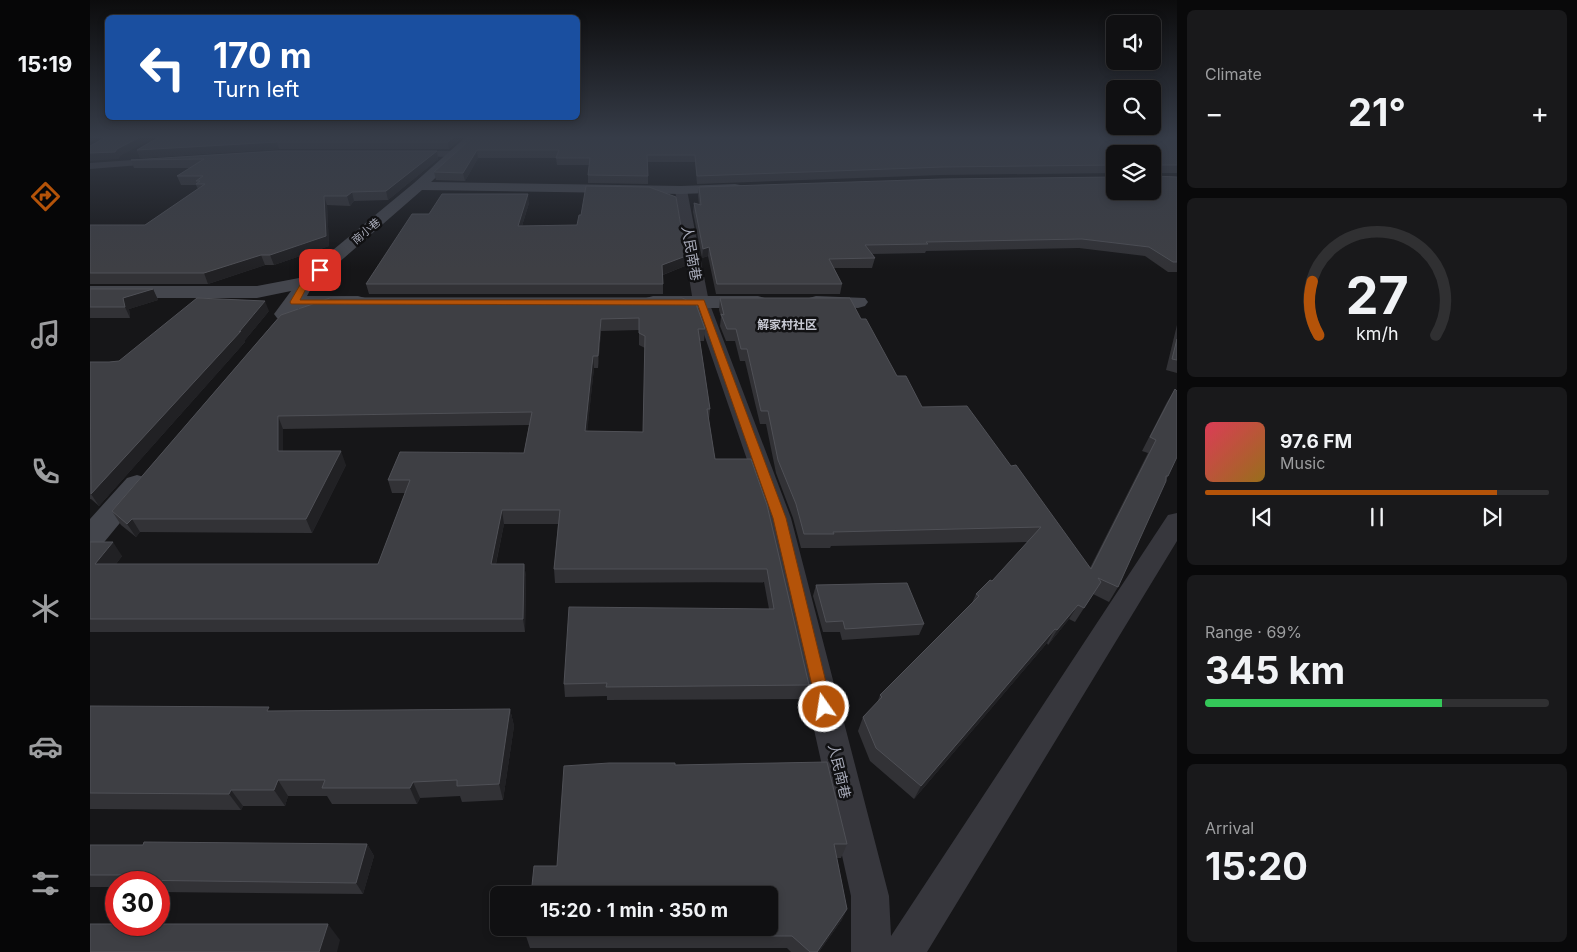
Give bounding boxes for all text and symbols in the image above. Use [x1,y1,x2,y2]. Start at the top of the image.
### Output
map controls [1106,15,1161,200]
button: sound [1106,15,1161,70]
text: 170 m [213,34,312,76]
icon: left [130,35,195,100]
text: 15:19 [18,51,72,77]
text: Climate [1205,64,1262,84]
text: Turn left [213,76,299,102]
button: search [1106,80,1161,135]
text: 21° [1348,89,1406,135]
text: − [1205,96,1224,130]
text: + [1530,96,1549,130]
button: layers [1106,145,1161,200]
icon: directions [28,179,63,214]
street label: 南小巷 [349,215,383,247]
street label: 人民南巷 [679,224,705,282]
pin [299,249,341,291]
icon: arrive [306,256,334,284]
text: 27 [1346,264,1409,327]
icon: music [28,317,63,352]
district label: 解家村社区 [757,317,817,332]
text: km/h [1356,323,1398,344]
text: 97.6 FM [1280,430,1352,453]
text: Music [1280,453,1325,473]
icon: phone [28,454,63,489]
icon: previous [1248,503,1276,531]
icon: pause [1363,503,1391,531]
icon: next [1478,503,1506,531]
icon: climate [28,591,63,626]
text: Range · 69% [1205,622,1302,642]
text: 345 km [1205,647,1345,693]
position arrow [797,680,849,732]
icon: car [28,729,63,764]
street label: 人民南巷 [825,742,855,800]
text: Arrival [1205,818,1254,838]
text: 15:20 [1205,843,1308,889]
icon: filters [28,866,63,901]
speed limit sign: 30 [105,871,170,936]
text: 15:20 · 1 min · 350 m [540,899,728,922]

